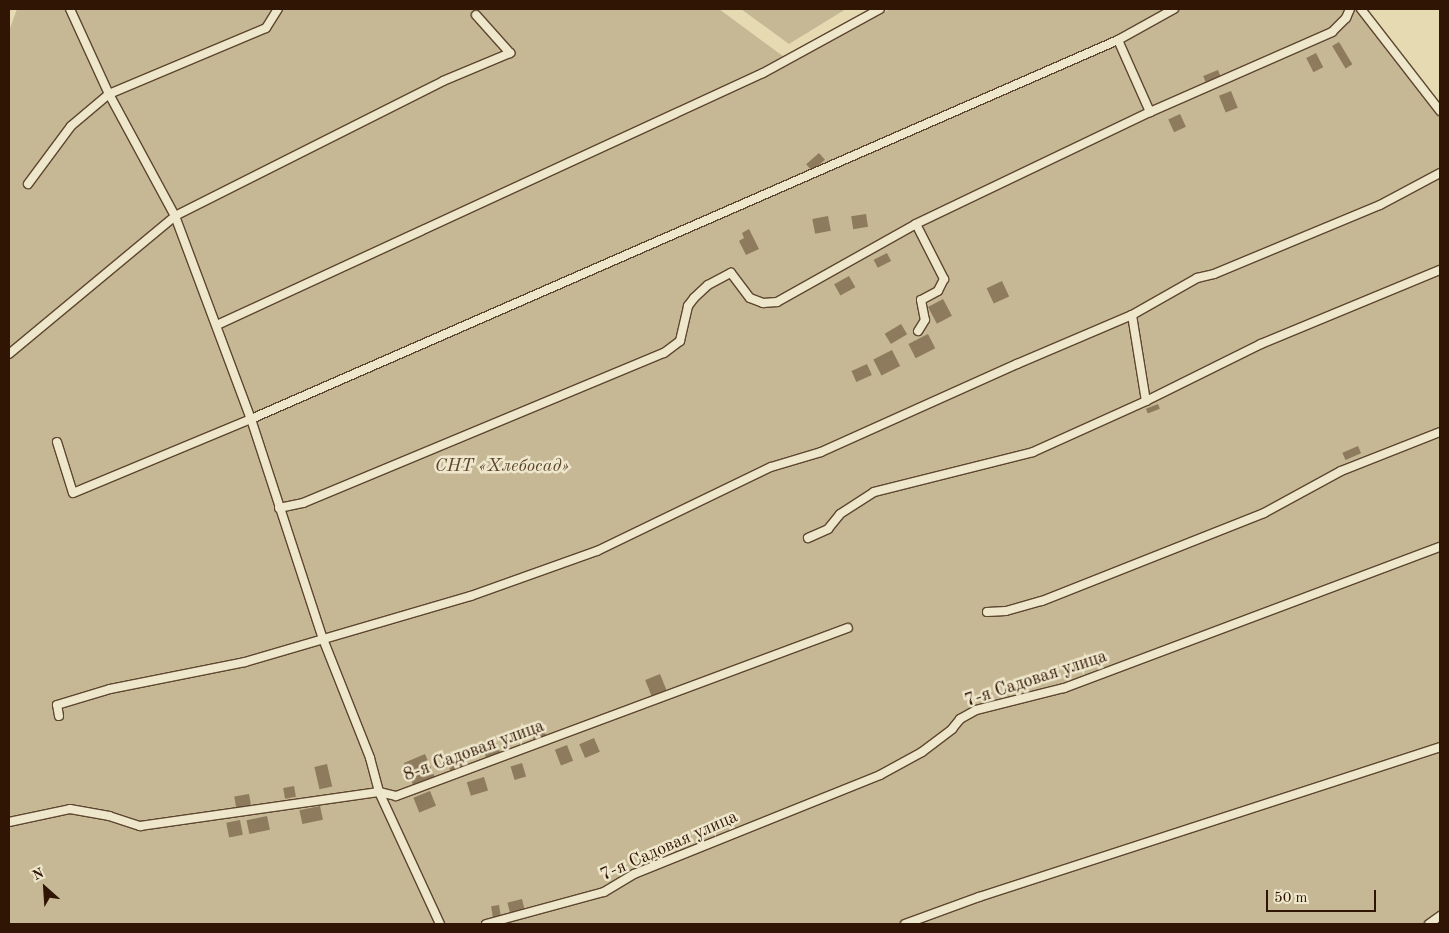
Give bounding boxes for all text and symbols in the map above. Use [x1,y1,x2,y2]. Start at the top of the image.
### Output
park label: СНТ «Хлебосад» [435,455,569,477]
street label: 7-я Садовая улица [962,646,1110,712]
street label: 8-я Садовая улица [401,716,547,786]
street label: 7-я Садовая улица [597,806,741,886]
north arrow [20,863,70,913]
text: N [31,866,46,883]
scale bar [1269,880,1379,912]
text: 50 m [1274,891,1308,906]

